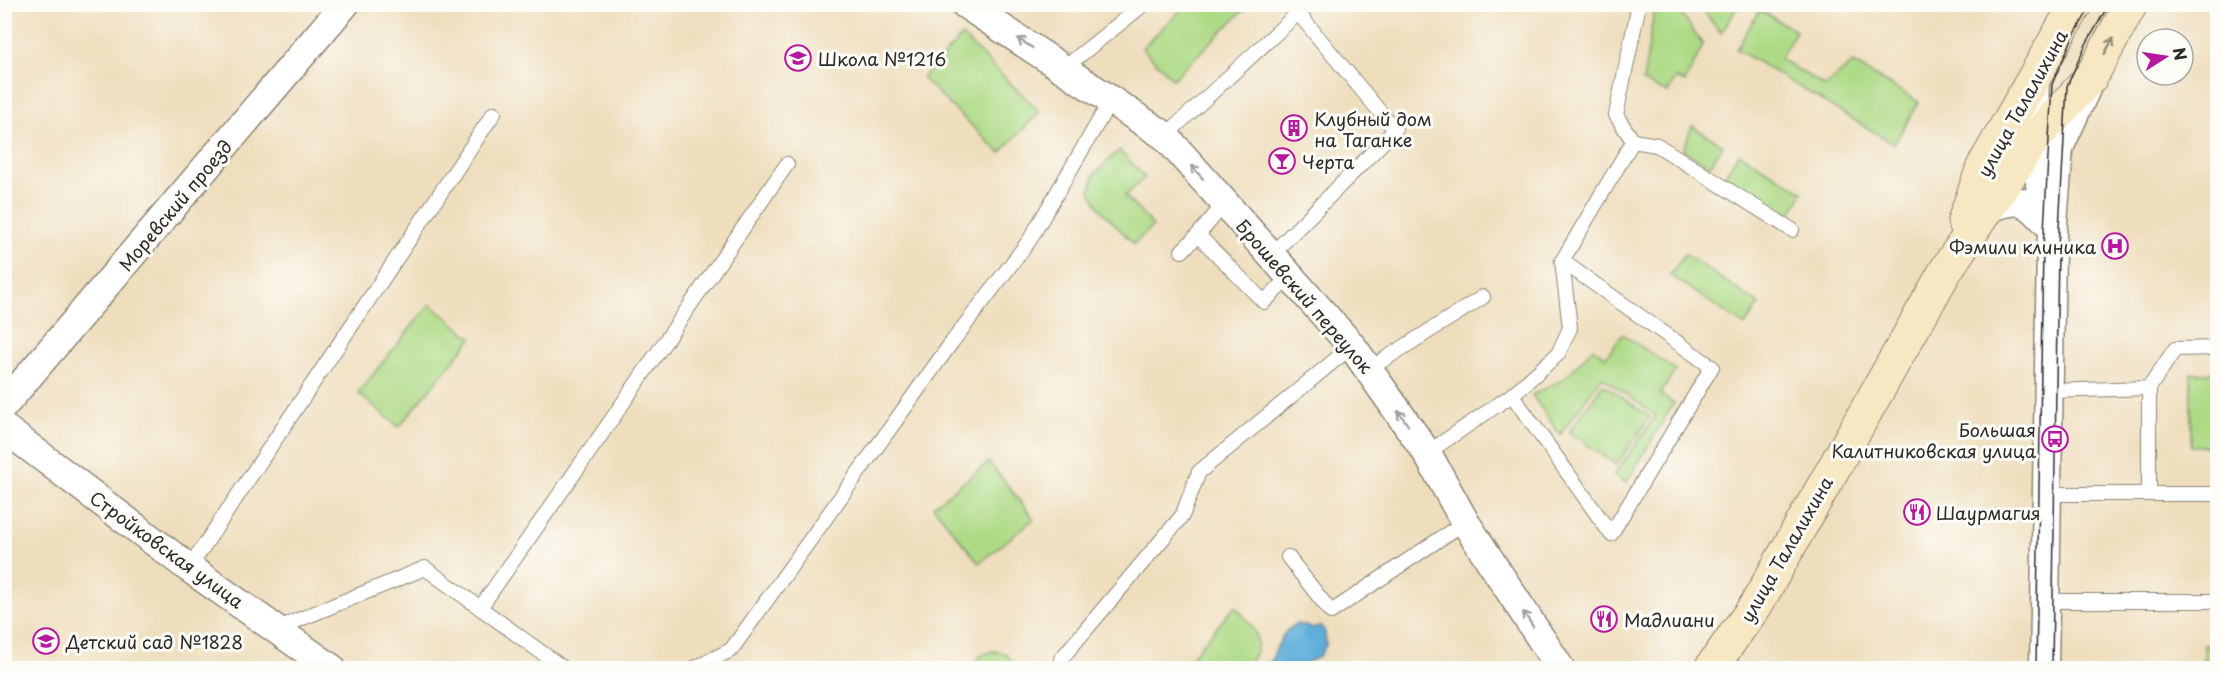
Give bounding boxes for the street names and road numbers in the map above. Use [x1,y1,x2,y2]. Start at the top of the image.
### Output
street label: улица Талалихина [1970,24,2074,182]
street label: Моревский проезд [112,133,238,277]
street label: Брошевский переулок [1230,213,1380,379]
street label: улица Талалихина [1733,470,1839,627]
street label: Стройковская улица [84,484,250,615]

